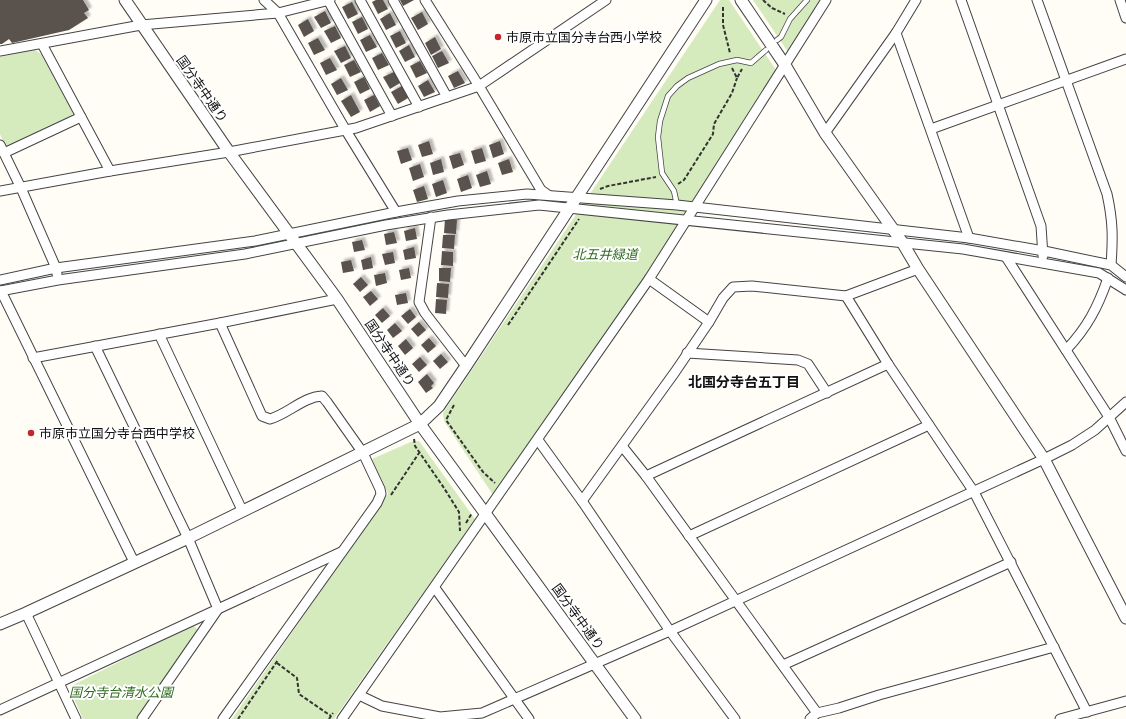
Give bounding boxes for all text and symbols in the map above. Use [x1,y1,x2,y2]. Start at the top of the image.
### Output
place label: 市原市立国分寺台西小学校 [506,30,662,45]
marker: 市原市立国分寺台西小学校 [493,32,503,42]
street label: 国分寺中通り [173,53,231,125]
park label: 北五井緑道 [572,247,639,262]
street label: 国分寺中通り [362,316,418,390]
district label: 北国分寺台五丁目 [688,374,800,390]
place label: 市原市立国分寺台西中学校 [39,426,195,441]
marker: 市原市立国分寺台西中学校 [26,428,36,438]
street label: 国分寺中通り [549,581,607,653]
park label: 国分寺台清水公園 [69,685,175,700]

